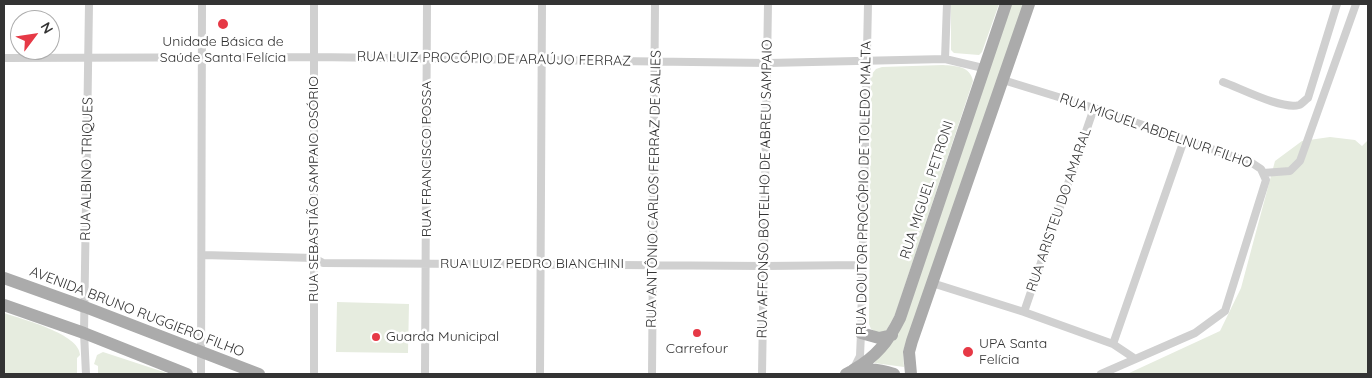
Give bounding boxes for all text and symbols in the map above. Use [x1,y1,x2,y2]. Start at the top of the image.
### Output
north arrow [10,10,60,60]
marker: Unidade Básica de Saúde Santa Felícia [216,17,230,31]
text: N [37,19,57,37]
place label: Unidade Básica de Saúde Santa Felícia [160,34,286,66]
street label: RUA AFFONSO BOTELHO DE ABREU SAMPAIO [754,39,776,339]
street label: RUA DOUTOR PROCÓPIO DE TOLEDO MALTA [853,41,875,335]
street label: RUA LUIZ PROCÓPIO DE ARAÚJO FERRAZ [357,48,631,70]
street label: RUA ANTÔNIO CARLOS FERRAZ DE SALIES [643,50,665,328]
street label: RUA SEBASTIÃO SAMPAIO OSÓRIO [306,76,322,302]
street label: RUA FRANCISCO POSSA [419,81,435,237]
street label: RUA MIGUEL ABDELNUR FILHO [1057,90,1255,172]
street label: RUA ALBINO TRIQUES [77,97,97,241]
street label: RUA MIGUEL PETRONI [897,119,957,261]
street label: RUA ARISTEU DO AMARAL [1023,126,1095,294]
street label: RUA LUIZ PEDRO BIANCHINI [440,256,624,272]
street label: AVENIDA BRUNO RUGGIERO FILHO [27,263,247,361]
marker: Carrefour [691,327,703,339]
place label: Guarda Municipal [386,329,499,345]
marker: Guarda Municipal [370,331,382,343]
place label: UPA Santa Felícia [979,336,1047,368]
place label: Carrefour [666,341,728,357]
marker: UPA Santa Felícia [961,345,975,359]

